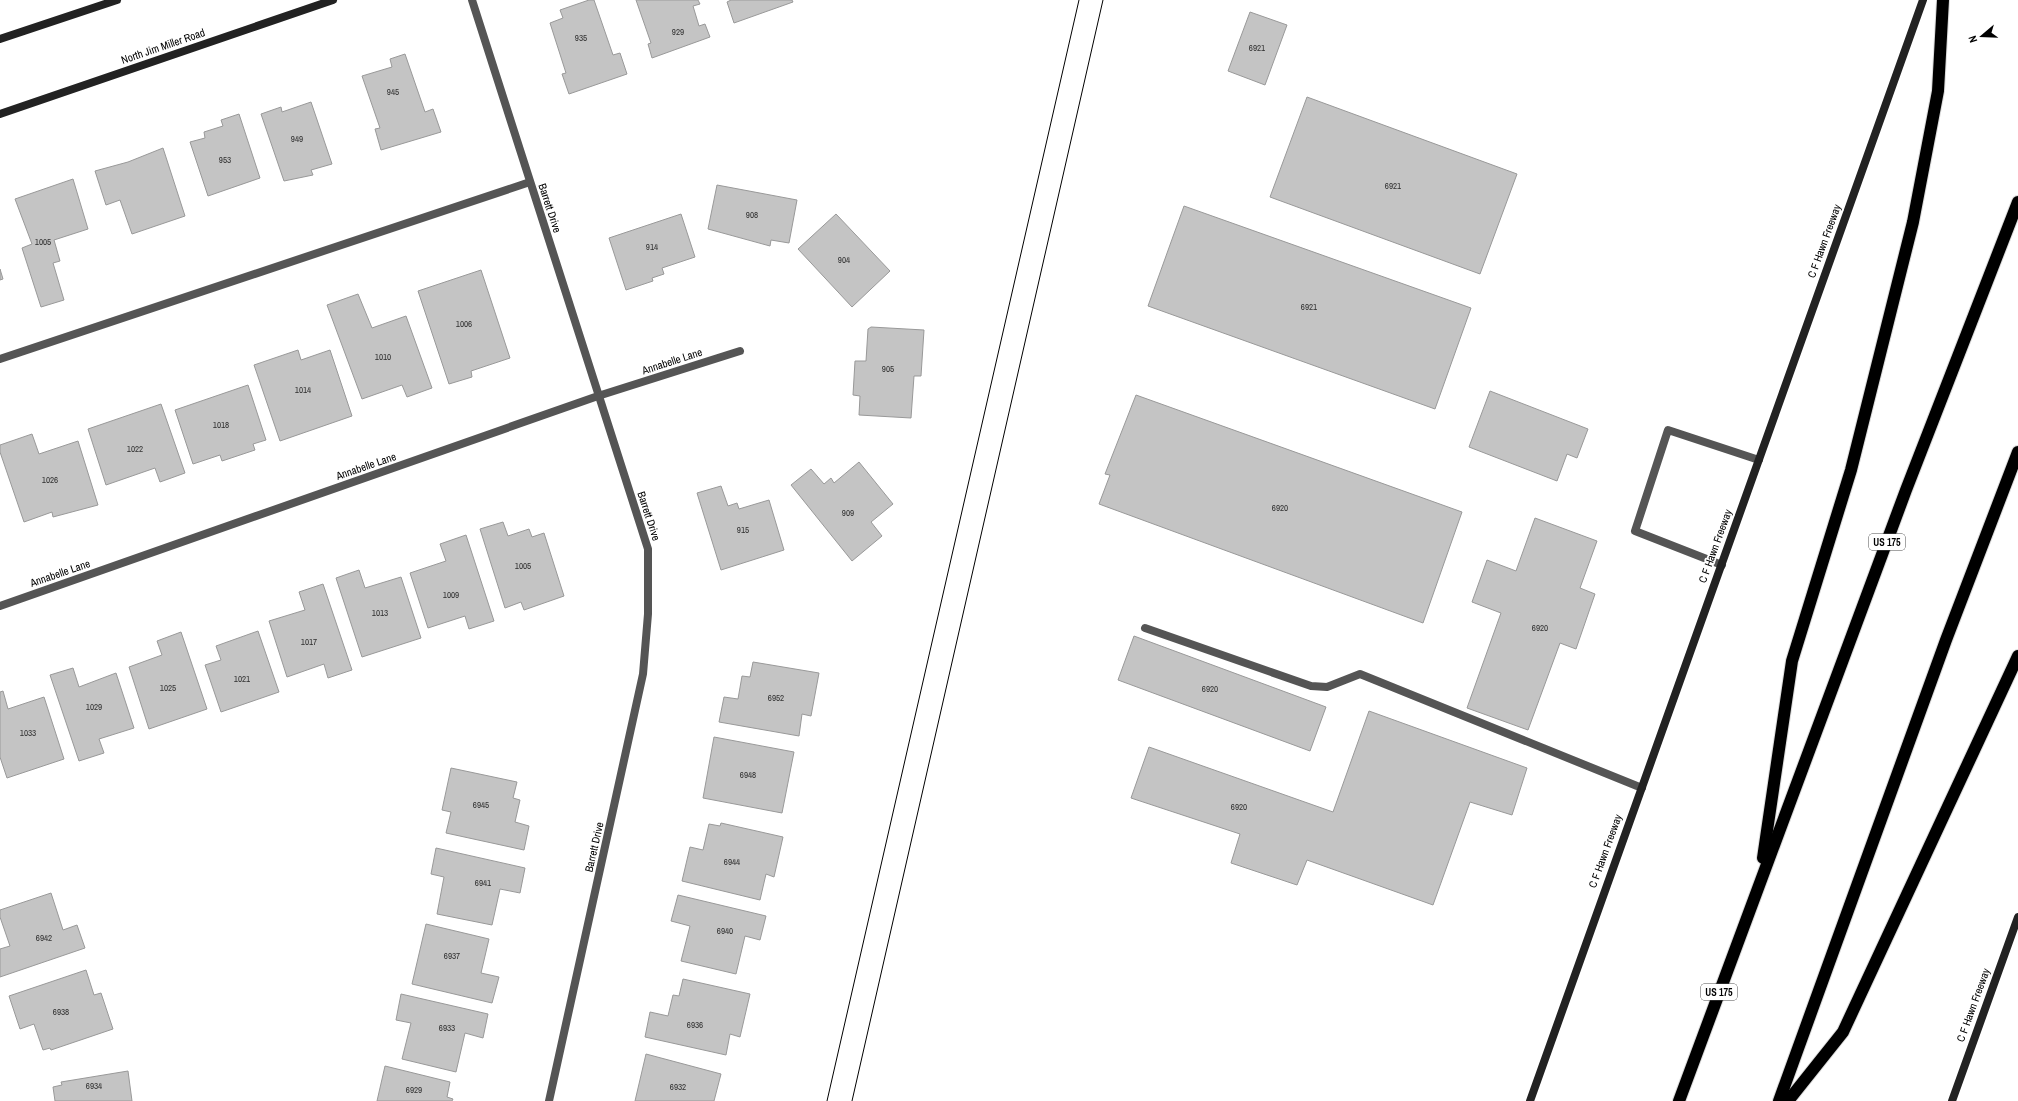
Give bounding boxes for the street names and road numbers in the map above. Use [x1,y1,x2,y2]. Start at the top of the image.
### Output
street label: North Jim Miller Road [119,25,207,67]
street label: Barrett Drive [535,182,565,234]
street label: C F Hawn Freeway [1804,202,1844,280]
street label: Annabelle Lane [639,345,704,378]
street label: Annabelle Lane [333,449,398,483]
street label: Barrett Drive [634,490,664,542]
street label: C F Hawn Freeway [1695,507,1735,585]
road number: US 175 [1869,534,1905,550]
street label: Annabelle Lane [27,556,92,590]
street label: C F Hawn Freeway [1585,812,1625,890]
street label: Barrett Drive [581,821,607,873]
street label: C F Hawn Freeway [1953,966,1993,1044]
road number: US 175 [1701,984,1737,1000]

